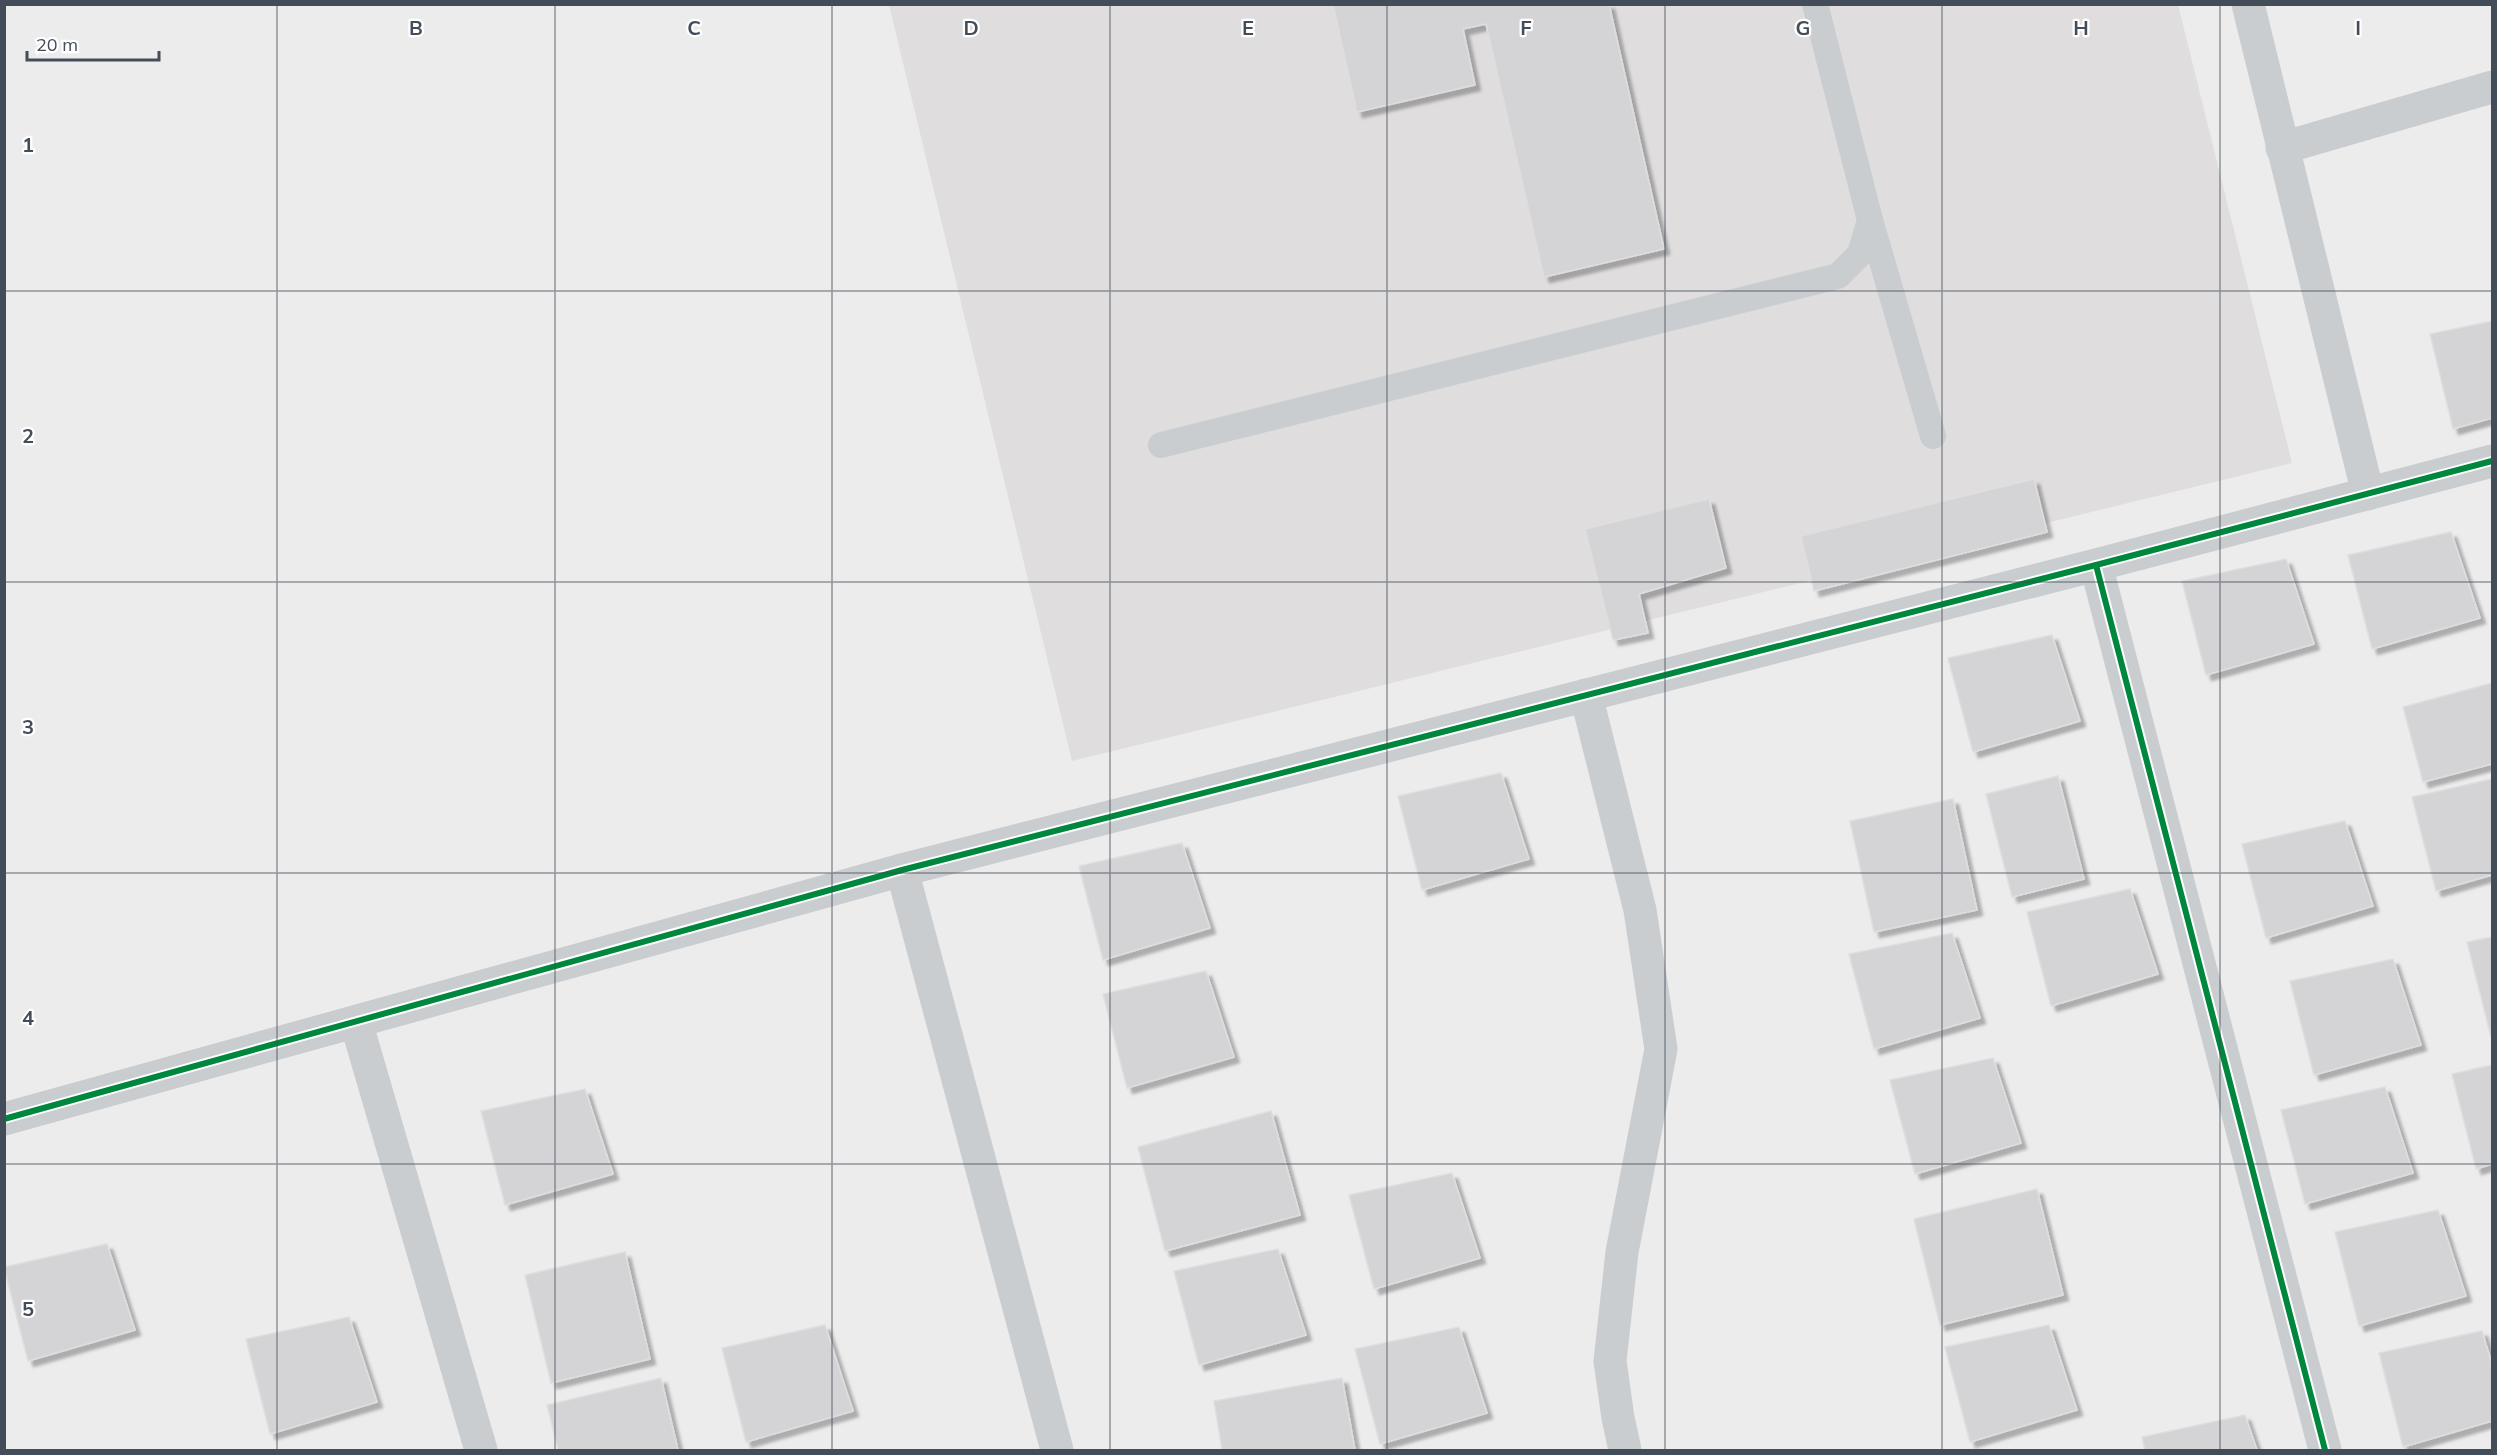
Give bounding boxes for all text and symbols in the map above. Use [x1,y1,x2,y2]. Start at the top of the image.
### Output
text: B [409,15,423,40]
text: C [687,15,701,40]
text: D [963,15,979,40]
text: E [1242,15,1254,40]
text: F [1520,15,1532,40]
text: G [1796,15,1810,40]
text: H [2073,15,2089,40]
text: I [2355,15,2361,40]
scale bar [27,24,159,62]
text: 20 m [36,33,78,56]
text: 1 [22,132,34,157]
text: 2 [22,423,34,448]
text: 3 [22,714,34,739]
text: 4 [22,1005,34,1030]
text: 5 [22,1296,34,1321]

